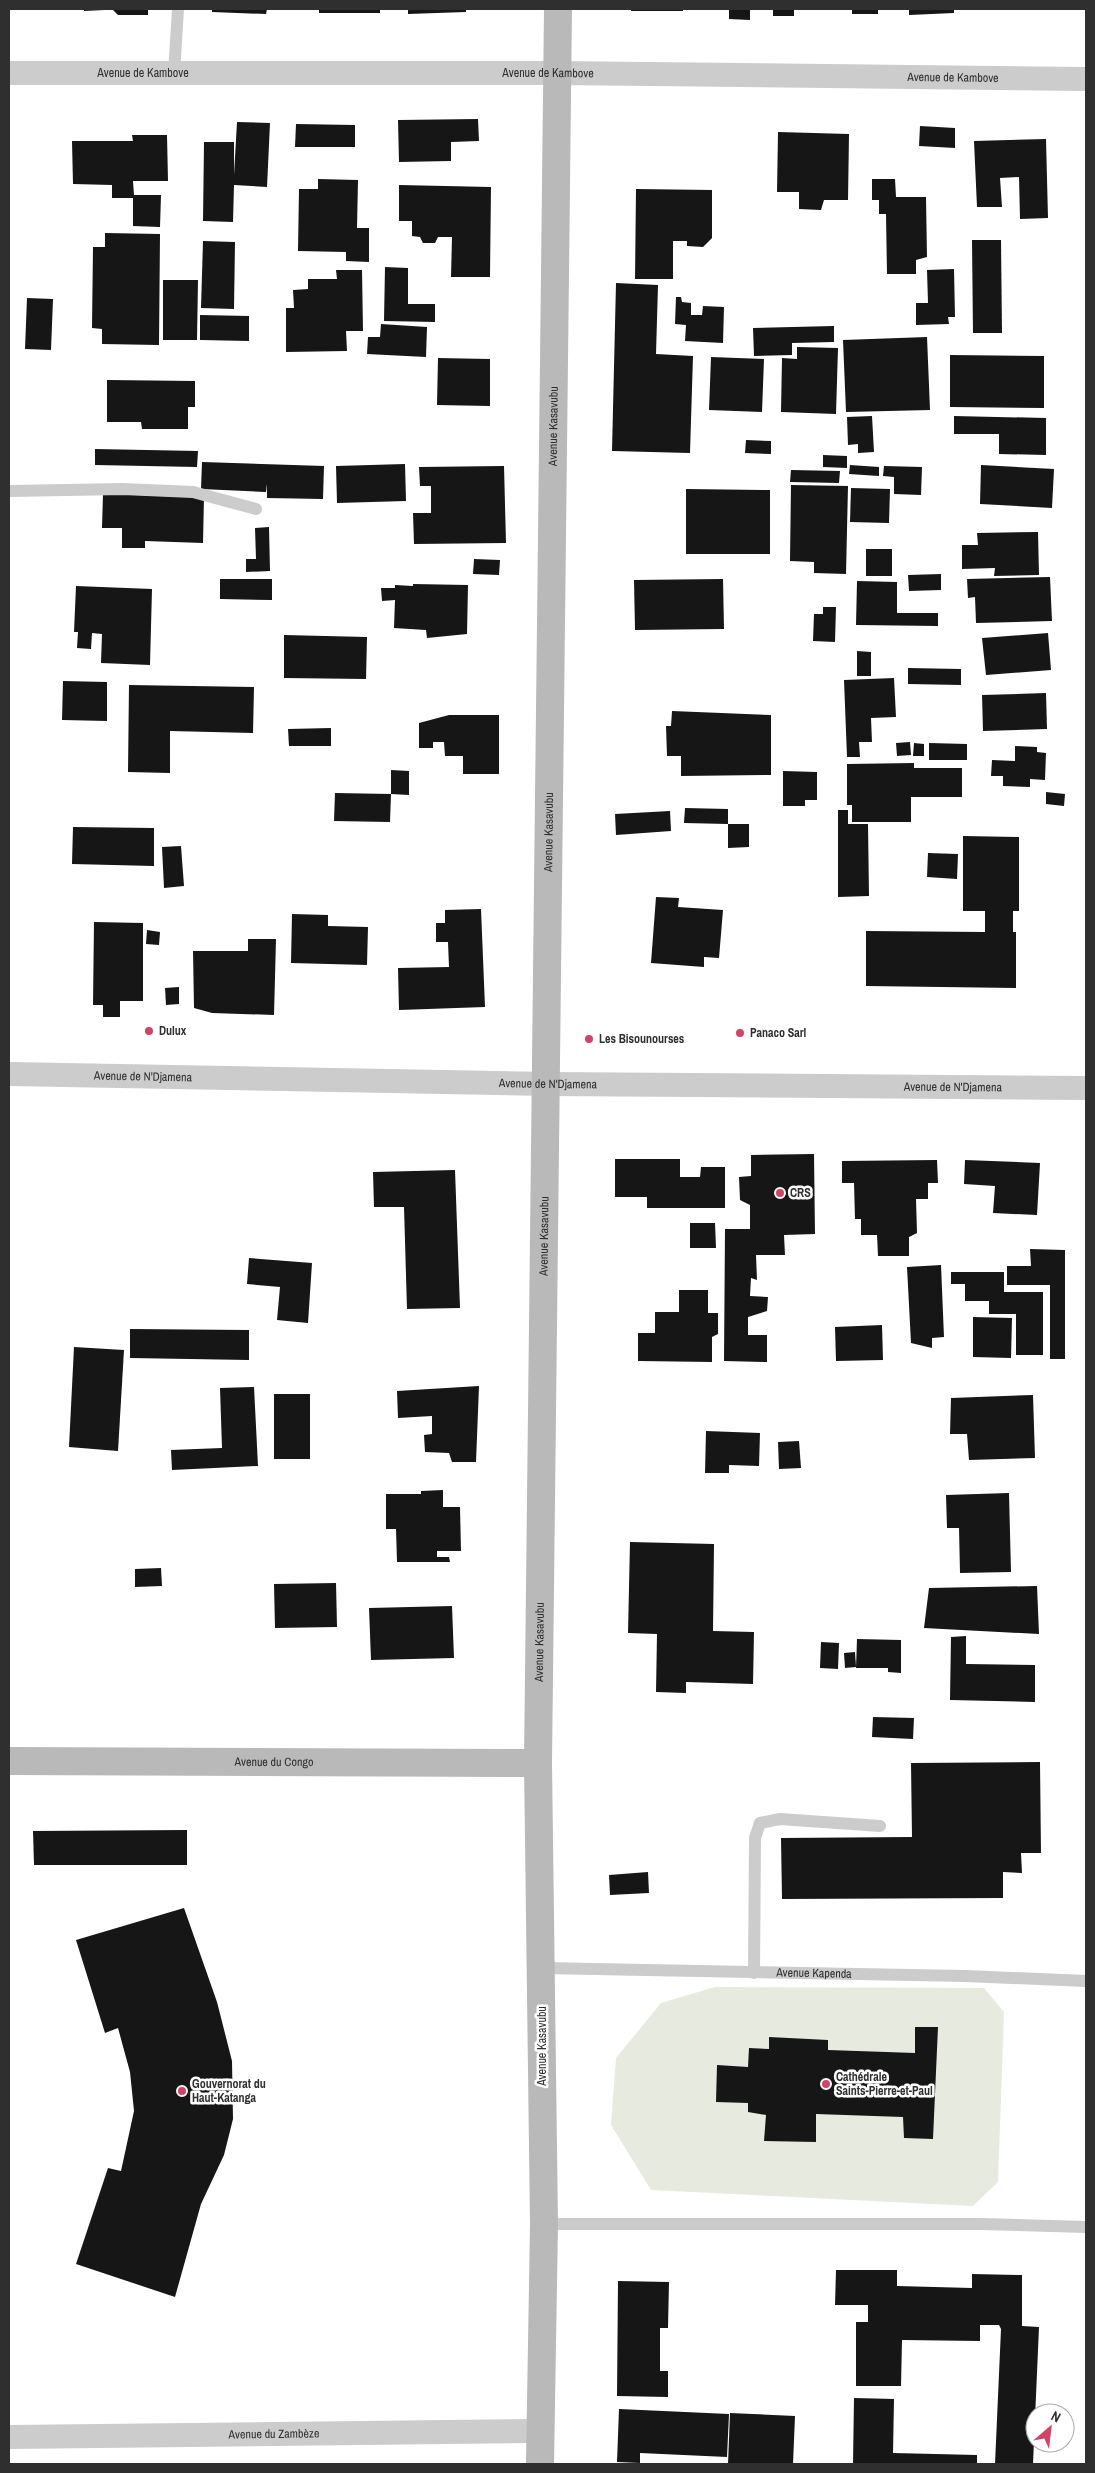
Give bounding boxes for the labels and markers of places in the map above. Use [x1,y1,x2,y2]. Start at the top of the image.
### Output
place label: Dulux [159,1023,187,1039]
marker: Dulux [143,1025,155,1037]
place label: Panaco Sarl [750,1025,807,1041]
marker: Panaco Sarl [734,1027,746,1039]
place label: Les Bisounourses [599,1031,685,1047]
marker: Les Bisounourses [583,1033,595,1045]
place label: CRS [790,1185,811,1201]
marker: CRS [774,1187,786,1199]
place label: Cathédrale Saints-Pierre-et-Paul [836,2069,933,2099]
place label: Gouvernorat du Haut-Katanga [192,2076,266,2106]
marker: Cathédrale Saints-Pierre-et-Paul [820,2078,832,2090]
marker: Gouvernorat du Haut-Katanga [176,2085,188,2097]

